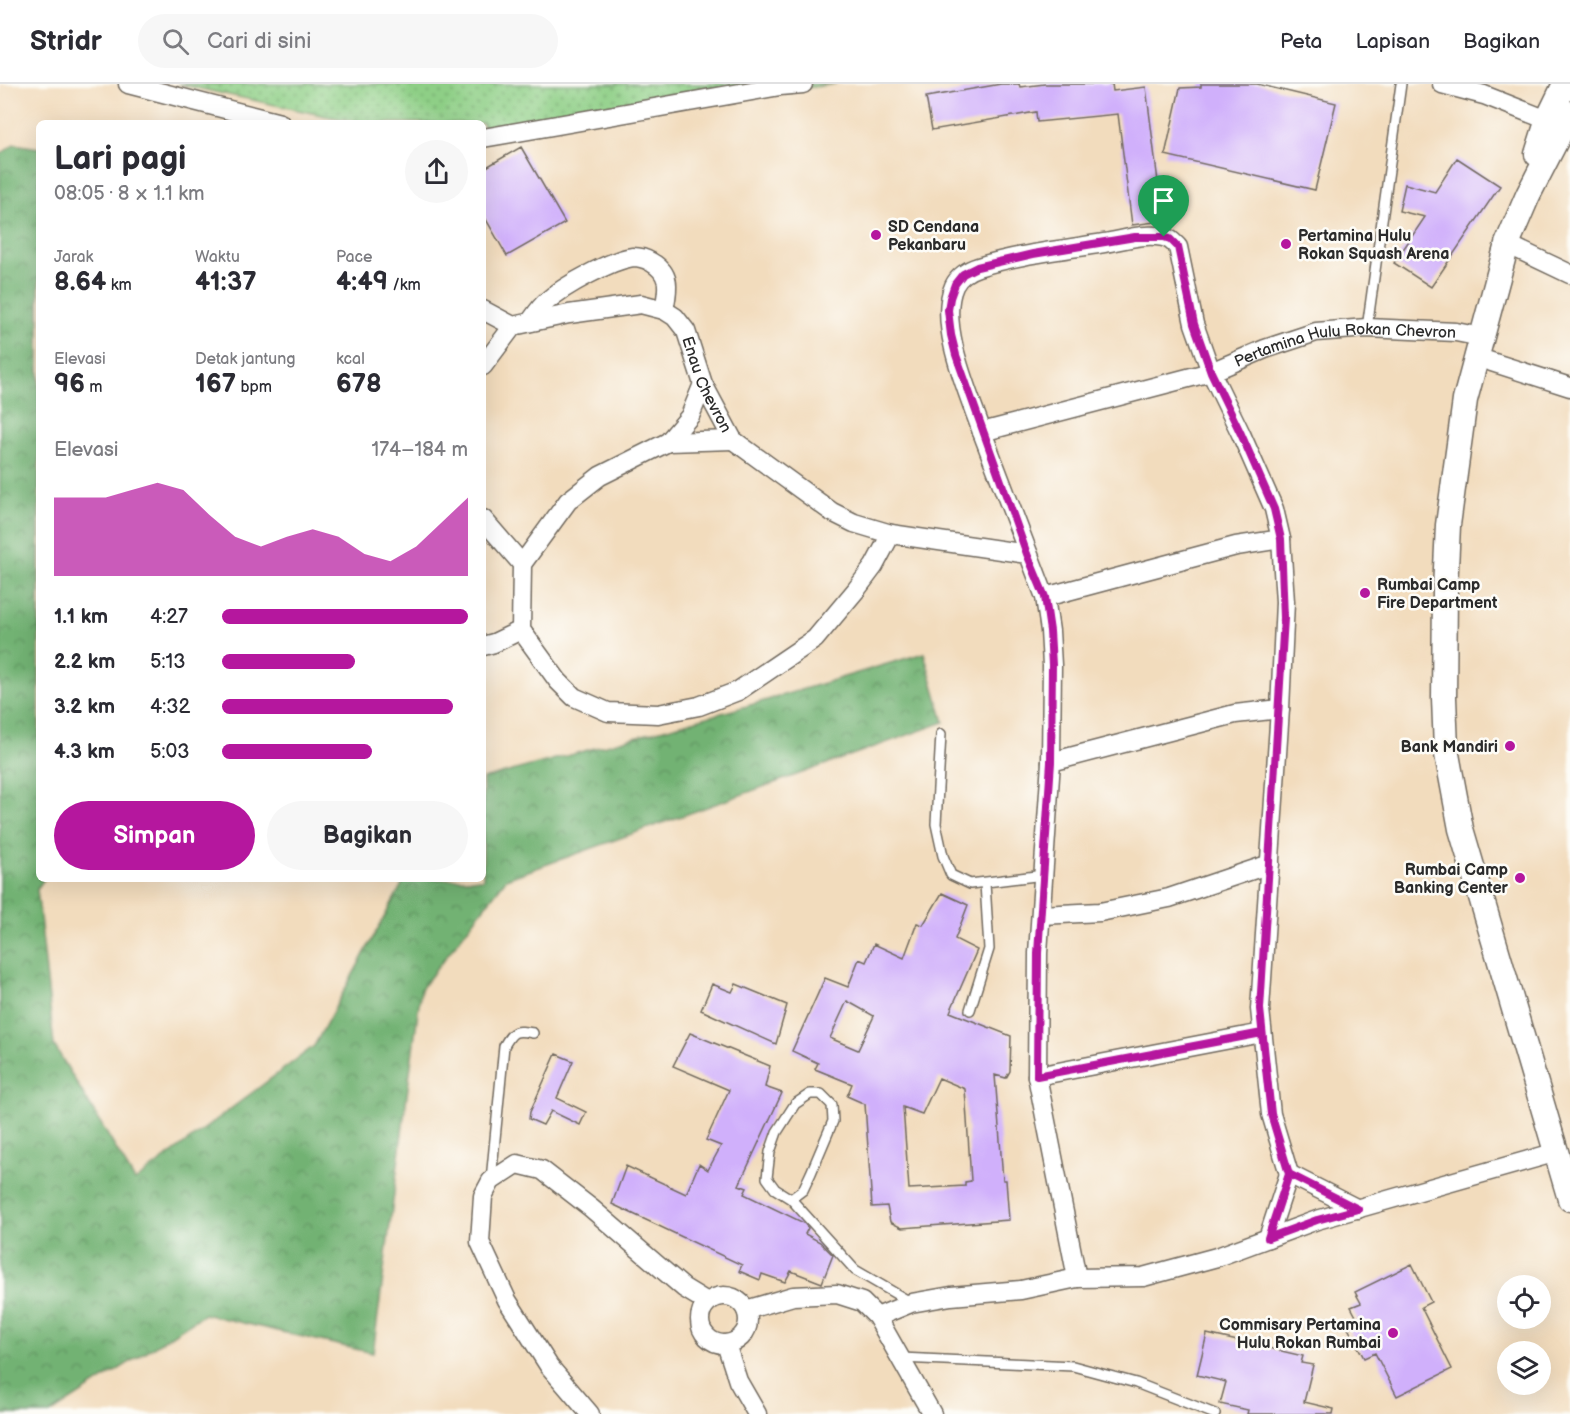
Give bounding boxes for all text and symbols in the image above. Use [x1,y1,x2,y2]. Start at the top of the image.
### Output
search box [138,14,558,68]
text: Stridr [30,25,102,58]
icon: search [159,25,192,58]
text: Cari di sini [207,28,311,55]
text: Peta [1280,29,1322,54]
text: Lapisan [1355,29,1430,54]
text: Bagikan [1463,29,1540,54]
text: Lari pagi [54,139,186,179]
button: share [405,140,468,203]
pin [1138,175,1189,237]
text: 08:05 · 8 × 1.1 km [54,182,205,206]
icon: arrive [1147,184,1180,217]
place label: SD Cendana Pekanbaru [888,218,979,255]
place label: Pertamina Hulu Rokan Squash Arena [1298,227,1449,264]
marker: SD Cendana Pekanbaru [869,228,883,242]
marker: Pertamina Hulu Rokan Squash Arena [1279,237,1293,251]
text: Jarak [54,248,93,267]
text: Waktu [195,248,240,267]
text: Pace [336,248,372,267]
text: 8.64 [54,267,106,298]
text: 41:37 [195,267,257,298]
text: 4:49 [336,267,388,298]
text: km [106,276,132,295]
text: /km [388,276,421,295]
street label: Pertamina Hulu Rokan Chevron [1232,320,1456,372]
street label: Enau Chevron [677,334,735,436]
text: Elevasi [54,350,106,369]
text: Detak jantung [195,350,295,369]
text: kcal [336,350,365,369]
text: 96 [54,369,85,400]
text: 167 [195,369,236,400]
text: 678 [336,369,382,400]
text: m [85,378,103,397]
text: bpm [236,378,272,397]
text: Elevasi [54,438,119,462]
text: 174–184 m [372,438,468,462]
place label: Rumbai Camp Fire Department [1377,576,1498,613]
marker: Rumbai Camp Fire Department [1358,586,1372,600]
text: 1.1 km [54,605,108,629]
text: 4:27 [150,605,188,629]
text: 2.2 km [54,650,115,674]
text: 5:13 [150,650,186,674]
text: 3.2 km [54,695,115,719]
text: 4:32 [150,695,190,719]
place label: Bank Mandiri [1400,738,1498,757]
marker: Bank Mandiri [1503,739,1517,753]
text: 4.3 km [54,740,115,764]
text: 5:03 [150,740,190,764]
button: Simpan [54,801,255,870]
button: Bagikan [267,801,468,870]
place label: Rumbai Camp Banking Center [1394,861,1509,898]
marker: Rumbai Camp Banking Center [1513,871,1527,885]
map controls [1497,1275,1551,1395]
button: locate [1497,1275,1551,1329]
place label: Commisary Pertamina Hulu Rokan Rumbai [1219,1316,1381,1353]
marker: Commisary Pertamina Hulu Rokan Rumbai [1386,1326,1400,1340]
button: layers [1497,1341,1551,1395]

